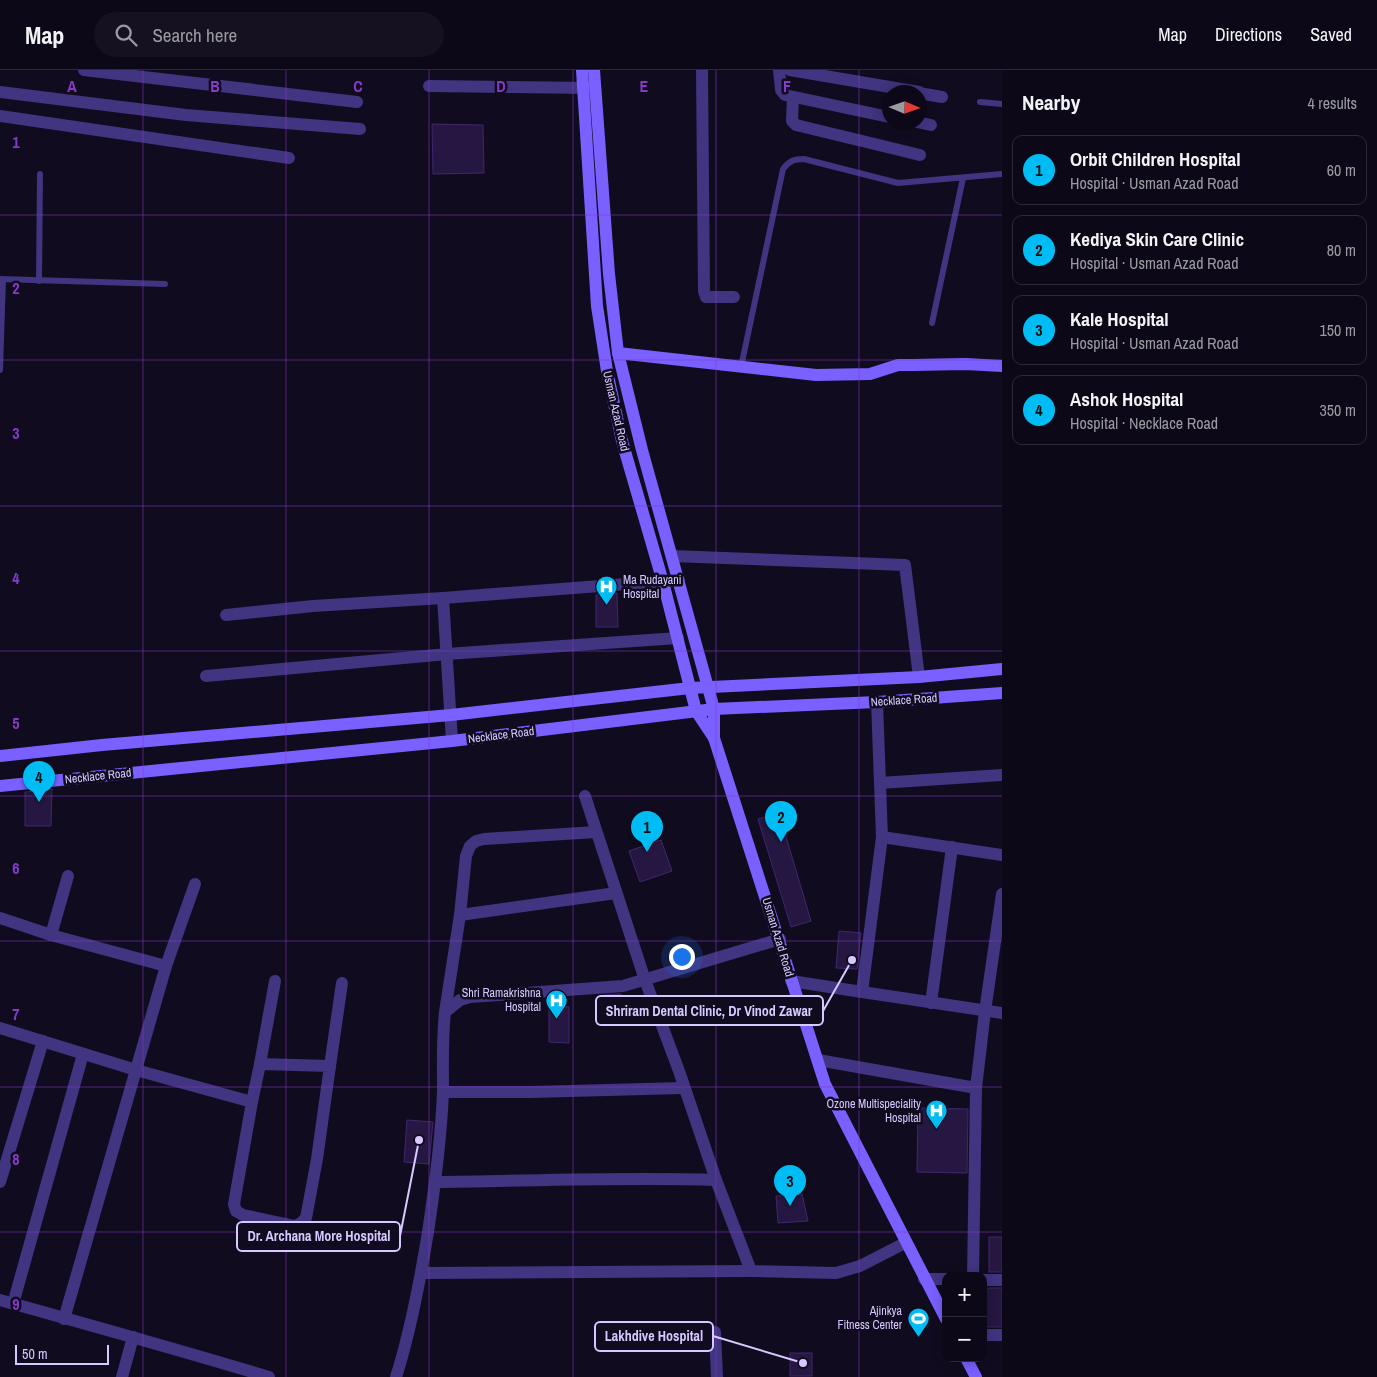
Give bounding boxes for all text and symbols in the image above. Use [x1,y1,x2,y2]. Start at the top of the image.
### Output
search box [94,12,444,57]
text: Map [25,19,64,51]
icon: search [112,21,140,49]
text: Search here [152,22,237,48]
text: Map [1158,22,1187,47]
text: Directions [1215,22,1282,47]
text: Saved [1310,22,1352,47]
text: A [67,75,77,97]
text: B [210,75,220,97]
text: C [353,75,363,97]
text: D [496,75,506,97]
text: E [640,75,649,97]
text: F [783,75,791,97]
north arrow [882,85,927,130]
text: Nearby [1022,88,1080,117]
text: 4 results [1307,92,1357,114]
text: 1 [12,131,20,153]
text: Orbit Children Hospital [1070,146,1241,172]
text: 1 [1035,159,1043,181]
text: 60 m [1327,159,1356,181]
text: Hospital · Usman Azad Road [1070,172,1238,194]
text: Kediya Skin Care Clinic [1070,226,1244,252]
text: 2 [1035,239,1043,261]
text: 80 m [1327,239,1356,261]
text: Hospital · Usman Azad Road [1070,252,1238,274]
text: 2 [12,277,20,299]
text: Kale Hospital [1070,306,1169,332]
text: 3 [1035,319,1043,341]
text: 150 m [1320,319,1356,341]
text: Hospital · Usman Azad Road [1070,332,1238,354]
street label: Usman Azad Road [599,369,633,453]
text: Ashok Hospital [1070,386,1183,412]
text: 4 [1035,399,1043,421]
text: 350 m [1320,399,1356,421]
text: Hospital · Necklace Road [1070,412,1218,434]
text: 3 [12,422,20,444]
text: 4 [12,567,20,589]
place label: Ma Rudayani Hospital [623,572,682,602]
hospital icon: Ma Rudayani Hospital [595,575,619,606]
street label: Necklace Road [870,690,938,710]
text: 5 [12,712,20,734]
street label: Necklace Road [467,723,535,747]
pin: 4 [23,761,55,802]
street label: Necklace Road [64,765,132,787]
pin: 2 [765,801,797,842]
pin: 1 [631,811,663,852]
text: 6 [12,857,20,879]
street label: Usman Azad Road [758,895,798,979]
your location [669,944,695,970]
place label: Shri Ramakrishna Hospital [462,985,542,1015]
hospital icon: Shri Ramakrishna Hospital [545,988,569,1019]
callout: Shriram Dental Clinic, Dr Vinod Zawar [596,996,823,1025]
text: Shriram Dental Clinic, Dr Vinod Zawar [606,1002,813,1020]
text: 7 [12,1003,20,1025]
place label: Ozone Multispeciality Hospital [826,1096,921,1126]
hospital icon: Ozone Multispeciality Hospital [925,1099,949,1130]
text: 8 [12,1148,20,1170]
pin: 3 [774,1165,806,1206]
callout: Dr. Archana More Hospital [237,1222,400,1251]
text: Dr. Archana More Hospital [247,1227,391,1245]
map controls [942,1272,987,1362]
button: + [942,1272,987,1317]
text: 9 [12,1293,20,1315]
place label: Ajinkya Fitness Center [837,1303,903,1333]
sports icon: Ajinkya Fitness Center [906,1306,930,1337]
button: − [942,1317,987,1362]
callout: Lakhdive Hospital [595,1322,713,1351]
text: Lakhdive Hospital [605,1327,703,1345]
scale bar [15,1342,109,1365]
text: 50 m [22,1345,48,1363]

